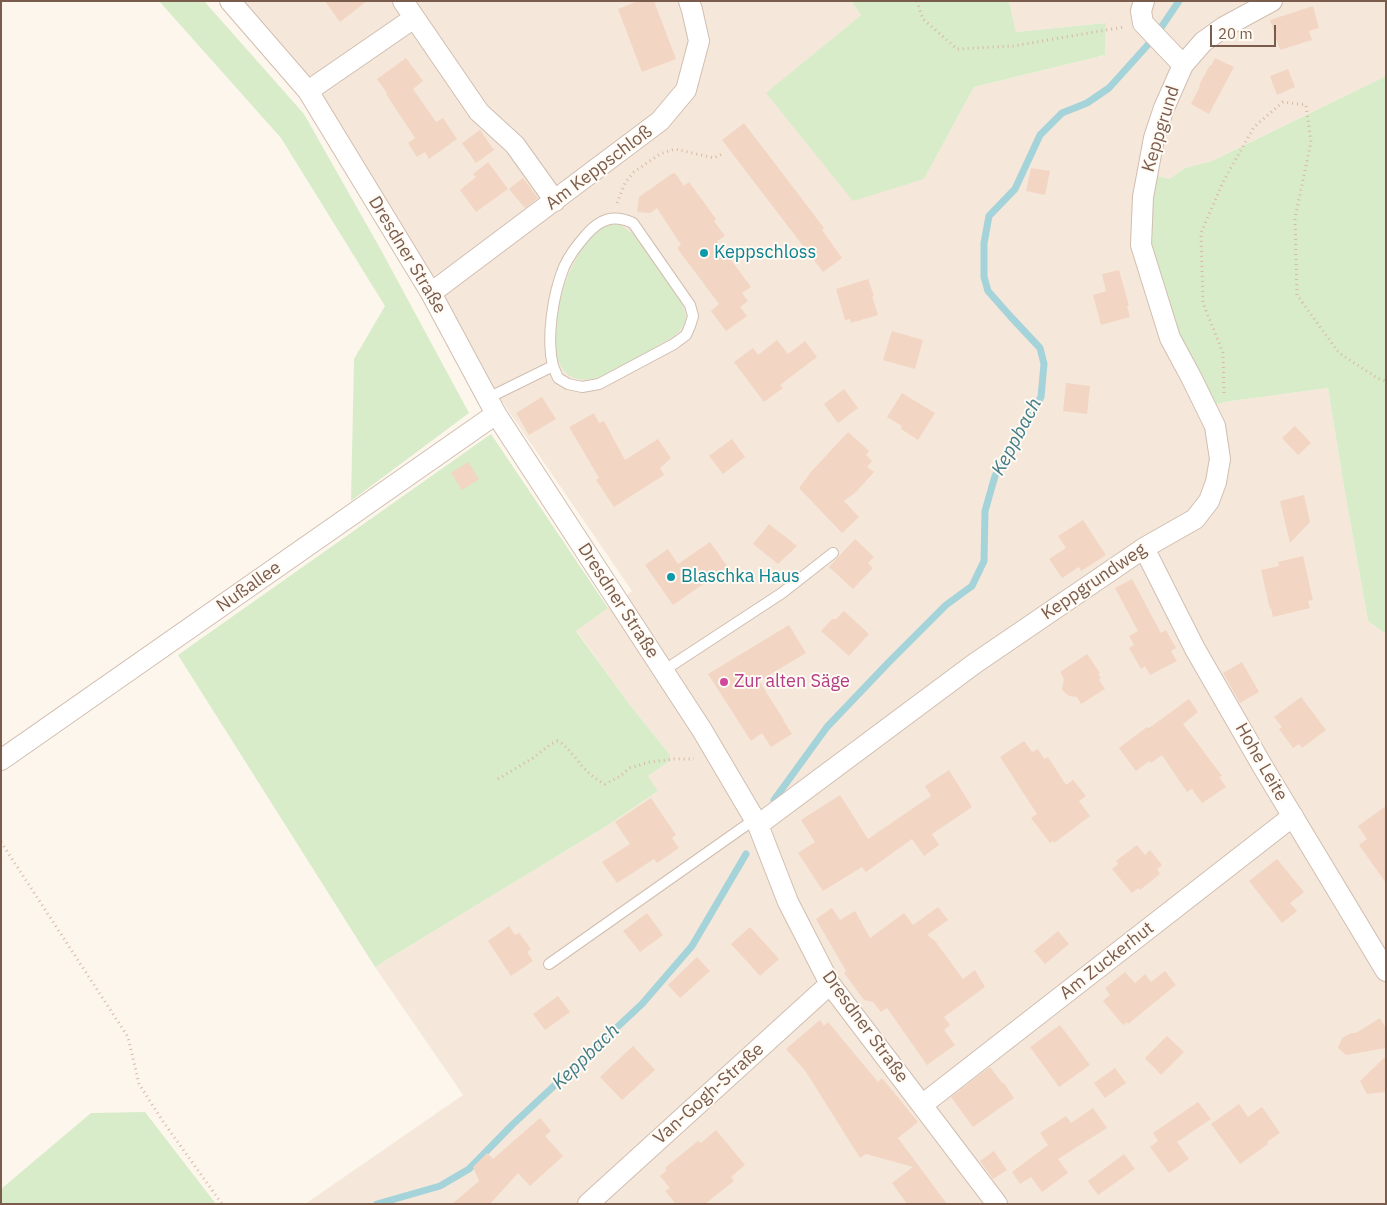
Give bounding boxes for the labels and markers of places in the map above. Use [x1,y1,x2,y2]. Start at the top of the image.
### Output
place label: Keppschloss [714,242,816,264]
marker: Keppschloss [698,247,710,259]
place label: Blaschka Haus [681,566,800,588]
marker: Blaschka Haus [665,571,677,583]
place label: Zur alten Säge [734,671,850,693]
marker: Zur alten Säge [718,676,730,688]

